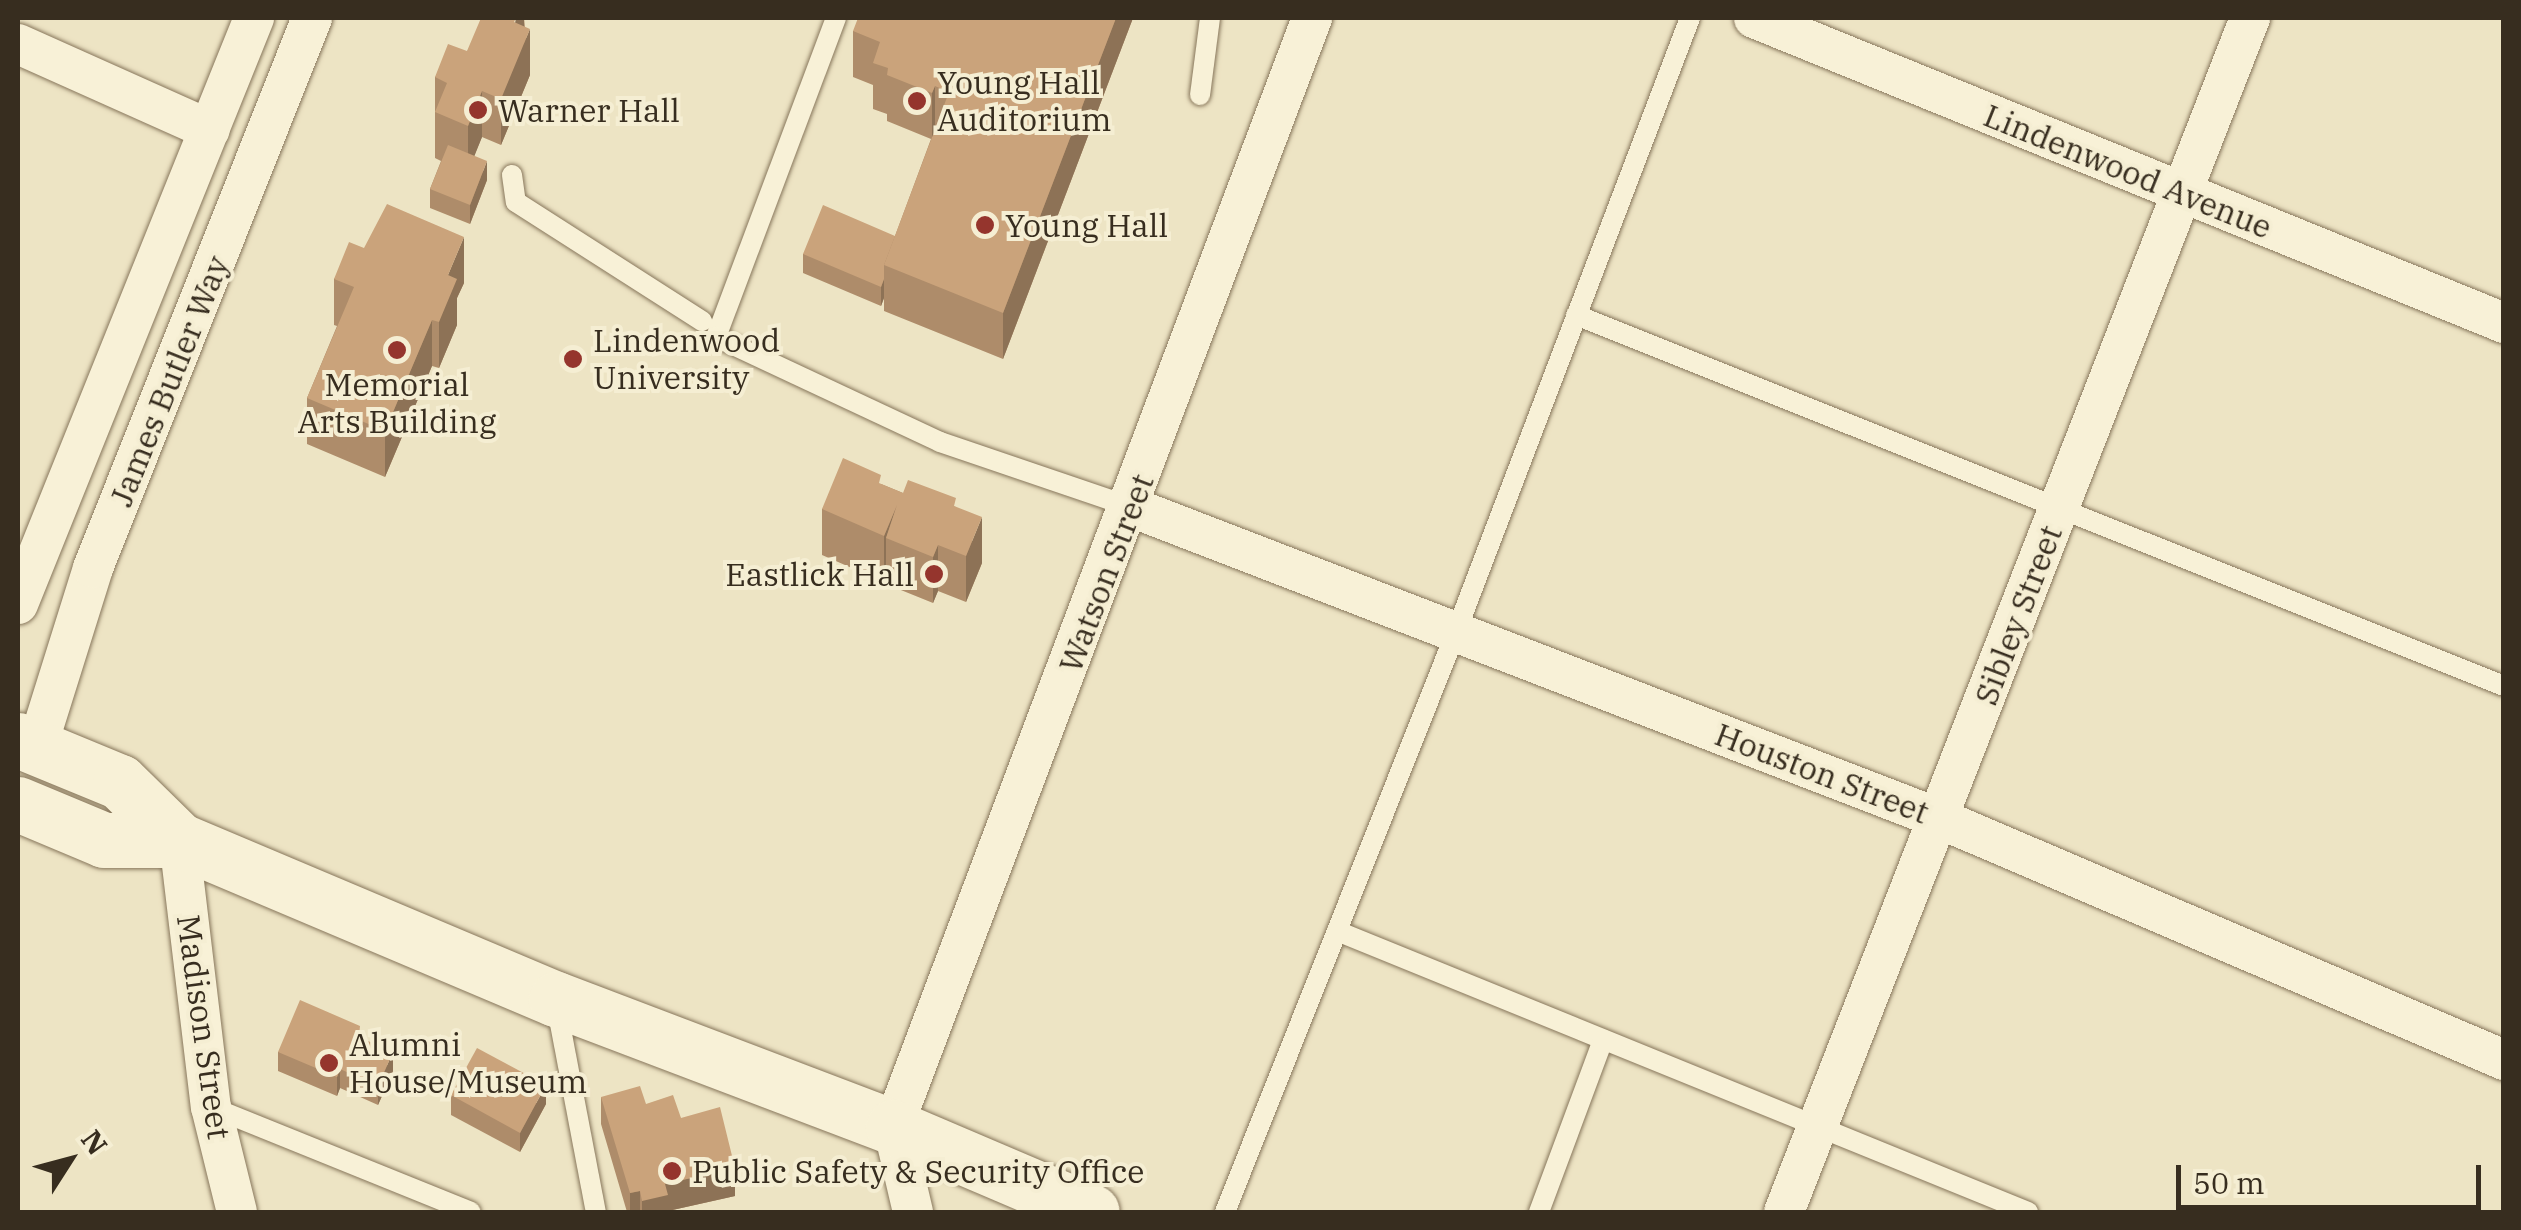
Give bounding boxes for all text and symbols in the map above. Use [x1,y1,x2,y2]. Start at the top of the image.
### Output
place label: Young Hall Auditorium [937,64,1112,139]
marker: Young Hall Auditorium [906,90,928,112]
place label: Warner Hall [498,91,680,129]
street label: Lindenwood Avenue [1978,96,2278,246]
marker: Warner Hall [467,99,489,121]
place label: Young Hall [1005,206,1168,244]
marker: Young Hall [974,214,996,236]
street label: James Butler Way [101,250,237,512]
place label: Lindenwood University [593,322,780,397]
marker: Memorial Arts Building [386,339,408,361]
marker: Lindenwood University [562,348,584,370]
place label: Memorial Arts Building [298,366,496,441]
street label: Watson Street [1051,469,1161,677]
street label: Sibley Street [1966,520,2070,710]
place label: Eastlick Hall [725,555,914,593]
marker: Eastlick Hall [923,563,945,585]
street label: Houston Street [1710,715,1934,831]
street label: Madison Street [169,912,239,1142]
place label: Alumni House/Museum [349,1026,587,1101]
marker: Alumni House/Museum [318,1052,340,1074]
north arrow [20,1110,120,1210]
text: N [73,1122,116,1162]
scale bar [2181,1145,2486,1207]
place label: Public Safety & Security Office [692,1152,1144,1190]
marker: Public Safety & Security Office [661,1160,683,1182]
text: 50 m [2193,1163,2265,1202]

